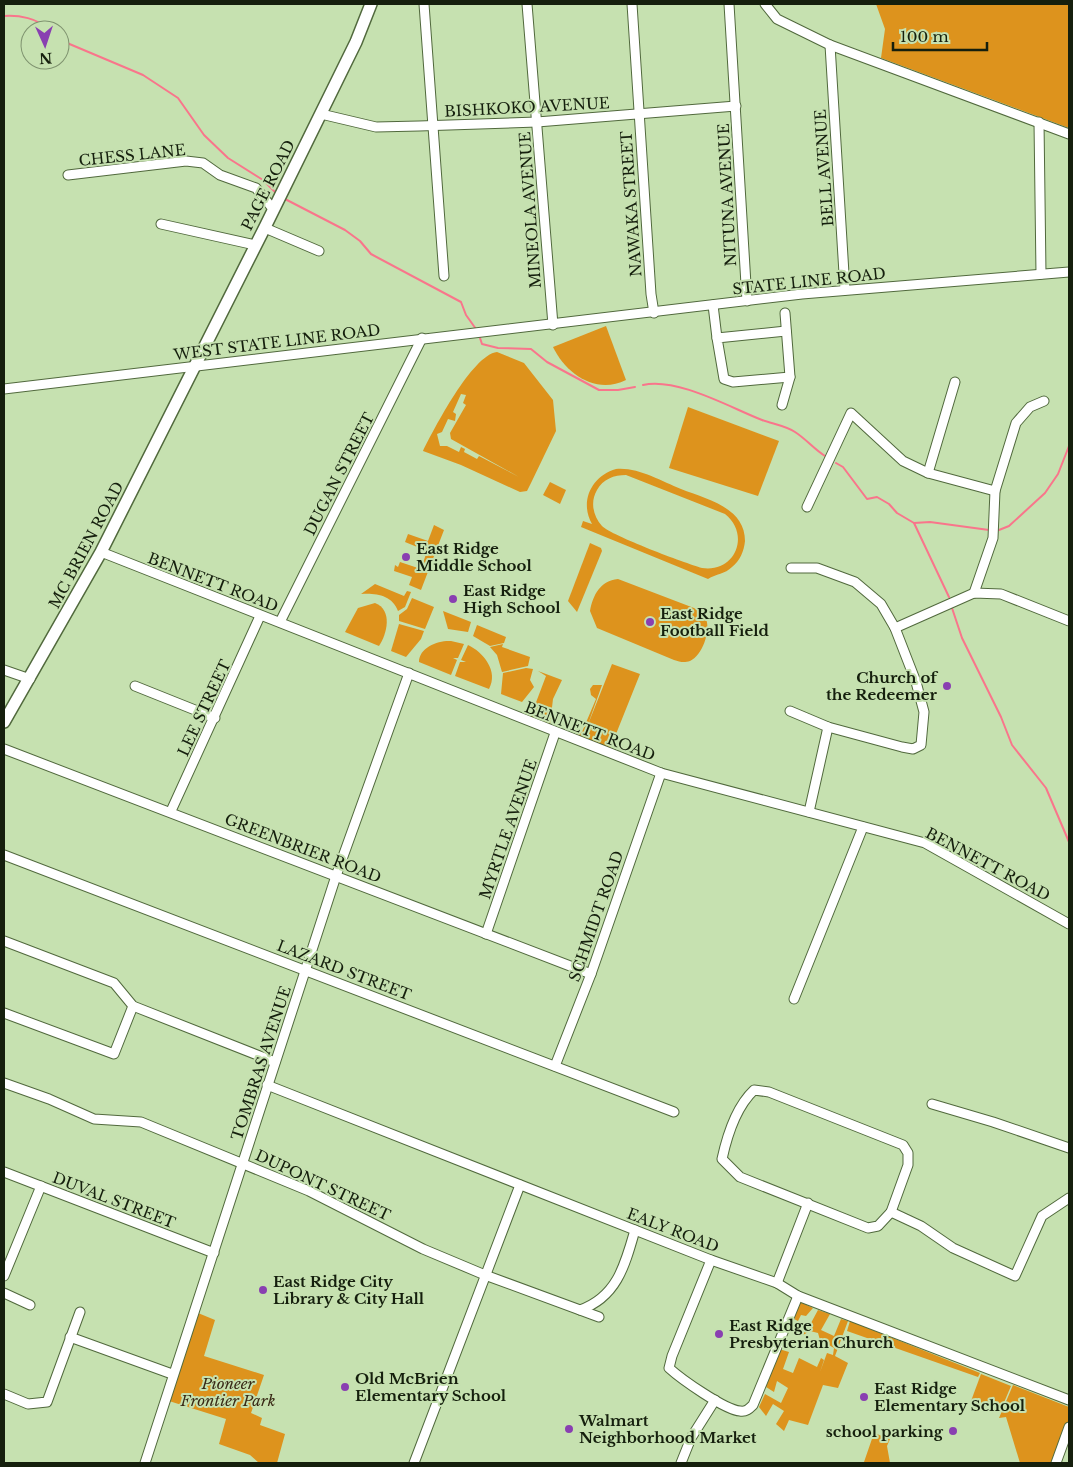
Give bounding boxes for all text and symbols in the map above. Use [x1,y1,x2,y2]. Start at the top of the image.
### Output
north arrow [20,20,70,70]
scale bar [893,20,987,52]
text: 100 m [900,27,949,46]
text: N [39,49,53,67]
street label: BISHKOKO AVENUE [444,93,610,121]
street label: BELL AVENUE [810,108,838,227]
street label: NITUNA AVENUE [714,123,740,267]
street label: NAWAKA STREET [616,130,646,278]
street label: MINEOLA AVENUE [515,131,545,289]
street label: PAGE ROAD [237,137,299,233]
street label: CHESS LANE [78,140,186,170]
street label: STATE LINE ROAD [731,263,887,299]
street label: WEST STATE LINE ROAD [172,320,381,364]
street label: DUGAN STREET [300,409,378,539]
street label: MC BRIEN ROAD [45,478,127,612]
place label: East Ridge Middle School [416,539,532,575]
street label: BENNETT ROAD [145,548,281,616]
marker: East Ridge Middle School [400,551,412,563]
place label: East Ridge High School [463,581,561,617]
marker: East Ridge High School [447,593,459,605]
place label: East Ridge Football Field [660,604,770,640]
marker: East Ridge Football Field [644,616,656,628]
street label: LEE STREET [173,657,235,759]
place label: Church of the Redeemer [826,668,939,704]
marker: Church of the Redeemer [941,680,953,692]
street label: BENNETT ROAD [522,697,658,765]
street label: MYRTLE AVENUE [475,756,541,901]
street label: GREENBRIER ROAD [222,809,384,887]
street label: BENNETT ROAD [922,823,1054,905]
street label: SCHMIDT ROAD [565,848,627,984]
street label: LAZARD STREET [274,936,414,1004]
street label: TOMBRAS AVENUE [227,983,295,1142]
street label: DUPONT STREET [252,1145,394,1225]
street label: DUVAL STREET [50,1168,178,1232]
street label: EALY ROAD [624,1204,722,1256]
place label: East Ridge City Library & City Hall [273,1272,425,1308]
marker: East Ridge City Library & City Hall [257,1284,269,1296]
place label: East Ridge Presbyterian Church [729,1316,894,1352]
marker: East Ridge Presbyterian Church [713,1328,725,1340]
place label: Old McBrien Elementary School [355,1369,507,1405]
park label: Pioneer Frontier Park [180,1374,275,1410]
place label: East Ridge Elementary School [874,1379,1026,1415]
marker: Old McBrien Elementary School [339,1381,351,1393]
marker: East Ridge Elementary School [858,1391,870,1403]
place label: Walmart Neighborhood Market [578,1411,757,1447]
place label: school parking [826,1422,944,1441]
marker: Walmart Neighborhood Market [563,1423,575,1435]
marker: school parking [947,1425,959,1437]

